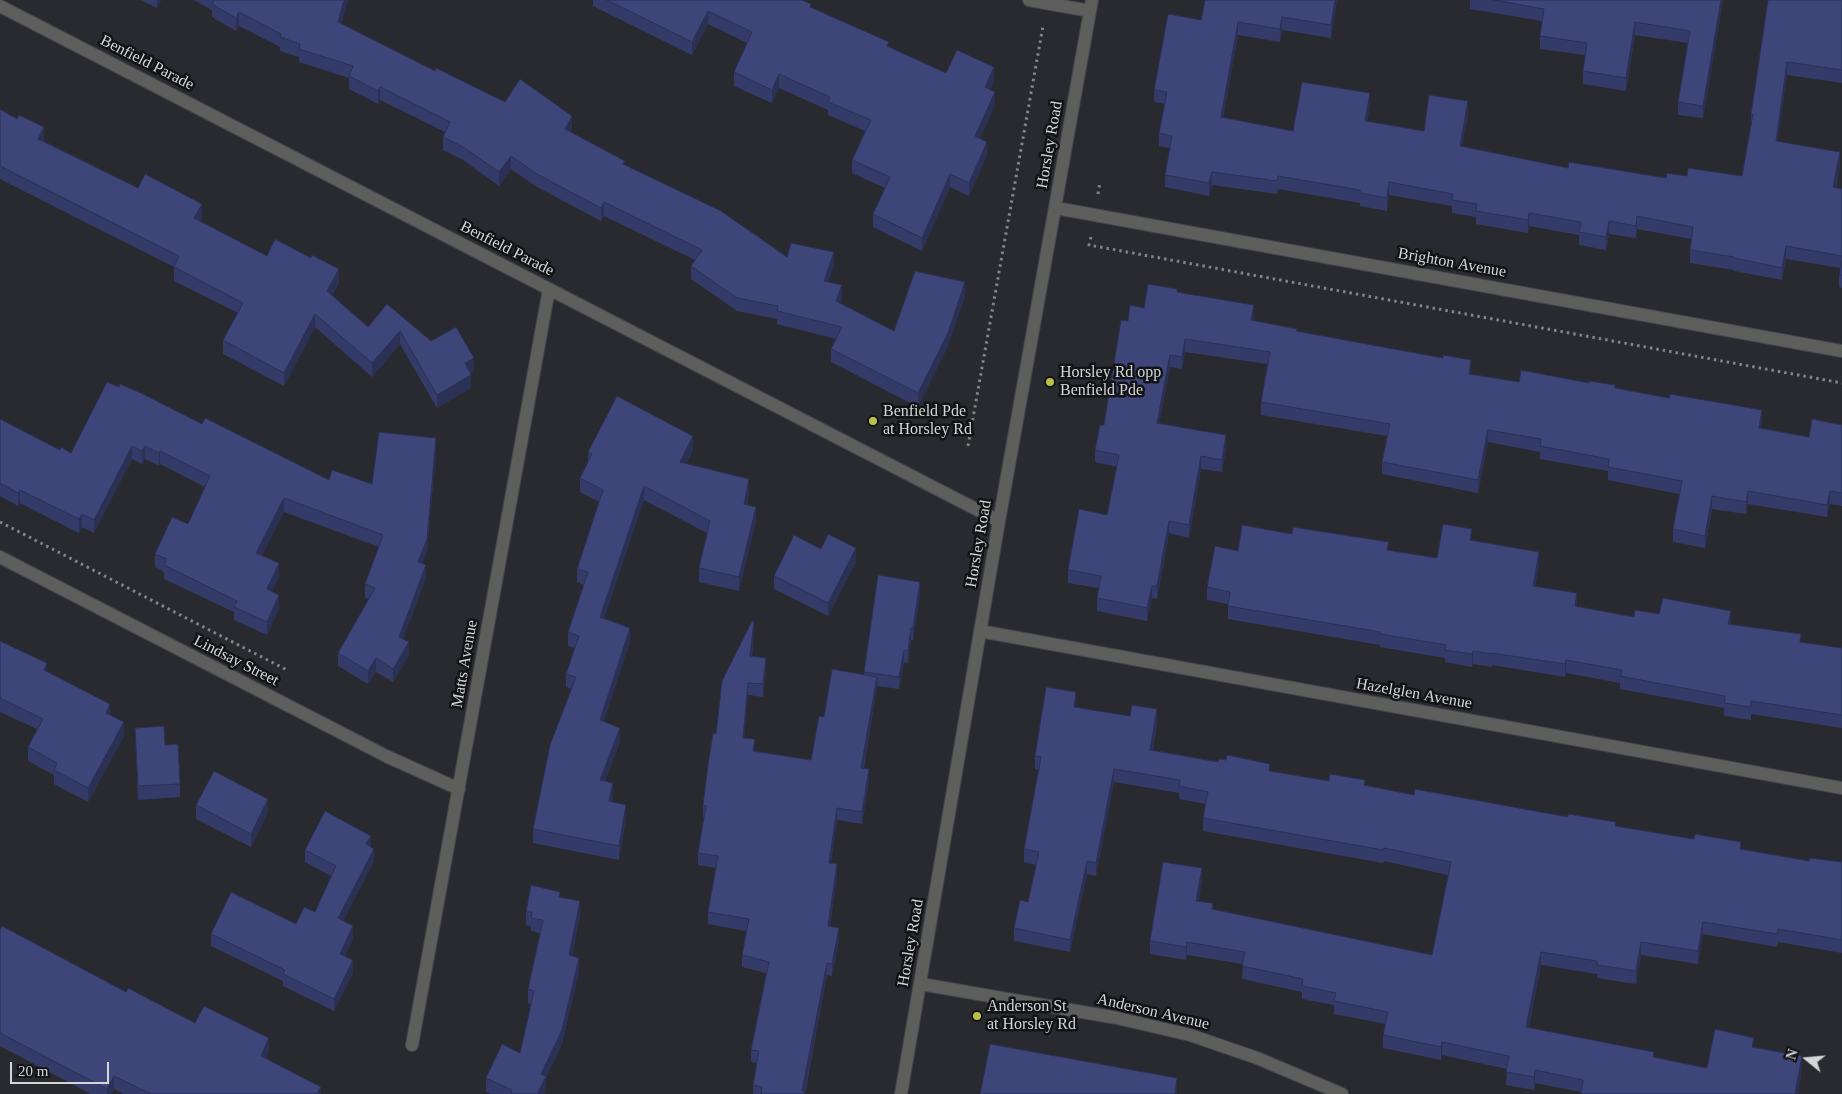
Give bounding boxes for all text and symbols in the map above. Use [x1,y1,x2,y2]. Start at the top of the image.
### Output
street label: Benfield Parade [97,31,197,95]
street label: Horsley Road [1033,100,1067,190]
street label: Benfield Parade [457,217,557,281]
street label: Brighton Avenue [1396,244,1508,282]
place label: Horsley Rd opp Benfield Pde [1060,363,1161,401]
marker: Horsley Rd opp Benfield Pde [1044,376,1056,388]
place label: Benfield Pde at Horsley Rd [883,402,972,440]
marker: Benfield Pde at Horsley Rd [867,415,879,427]
street label: Horsley Road [962,499,996,589]
street label: Matts Avenue [448,619,482,709]
street label: Lindsay Street [190,631,282,691]
street label: Hazelglen Avenue [1355,674,1473,714]
street label: Horsley Road [894,898,928,988]
street label: Anderson Avenue [1095,990,1211,1034]
place label: Anderson St at Horsley Rd [987,997,1076,1035]
marker: Anderson St at Horsley Rd [971,1010,983,1022]
north arrow [1782,1034,1832,1084]
text: N [1784,1047,1801,1062]
scale bar [12,1052,111,1084]
text: 20 m [18,1063,48,1079]

